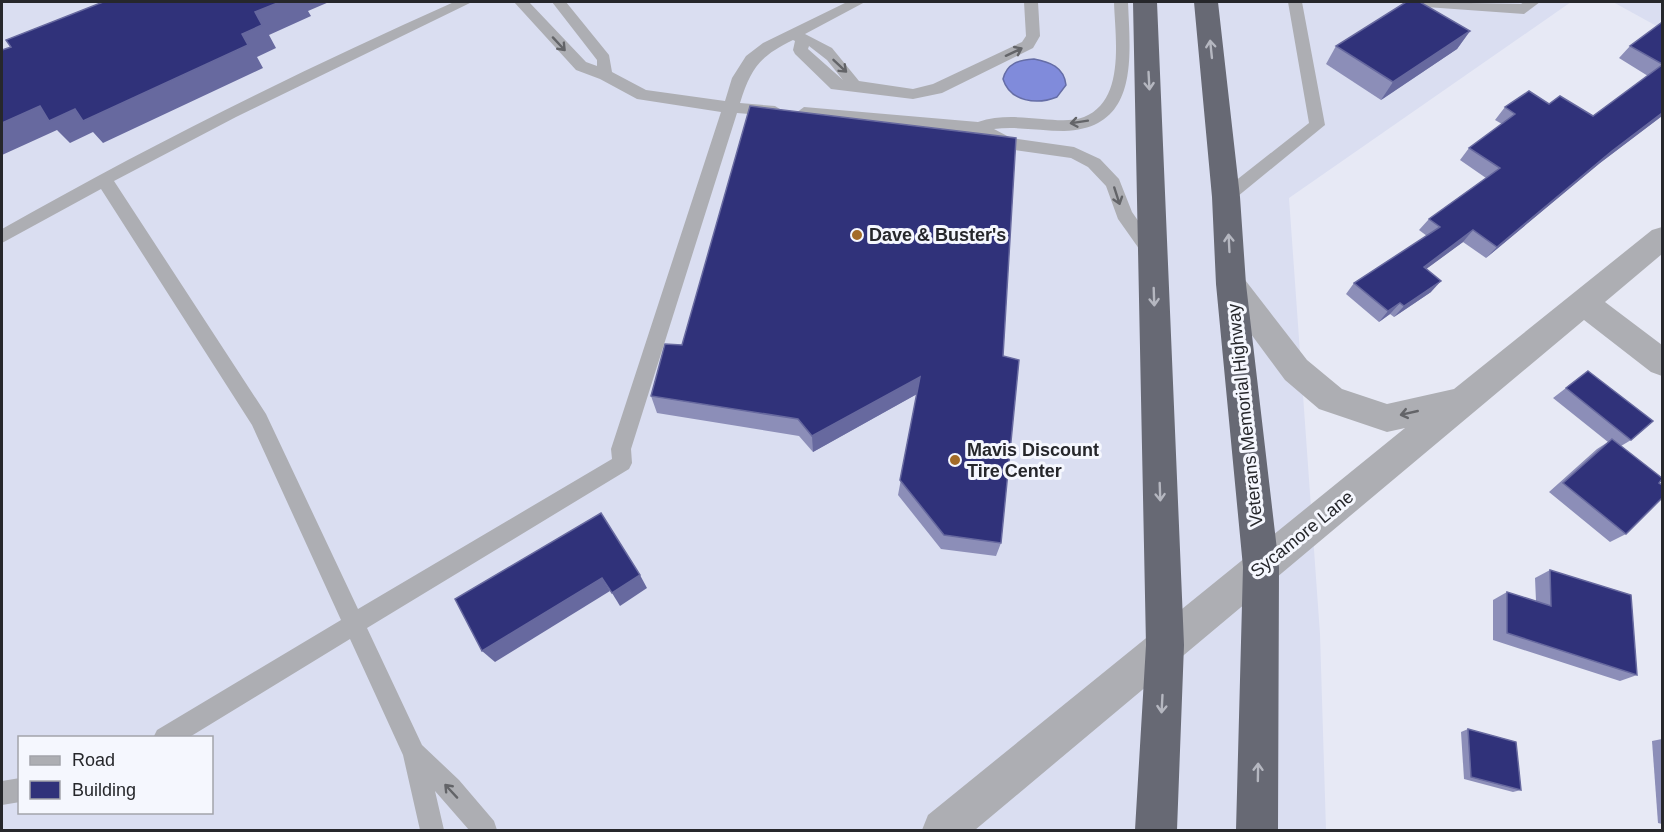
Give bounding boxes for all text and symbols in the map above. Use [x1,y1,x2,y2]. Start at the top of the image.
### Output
one-way arrow [552,37,566,52]
one-way arrow [1205,39,1216,59]
one-way arrow [1005,46,1023,58]
one-way arrow [832,59,847,73]
one-way arrow [1143,70,1154,90]
one-way arrow [1069,117,1089,128]
one-way arrow [1113,186,1124,205]
place label: Dave & Buster's [869,225,1006,245]
marker: Dave & Buster's [850,228,864,242]
one-way arrow [1223,233,1234,253]
one-way arrow [1148,286,1160,306]
street label: Veterans Memorial Highway [1223,303,1267,527]
one-way arrow [1400,408,1420,419]
place label: Mavis Discount Tire Center [967,440,1099,481]
marker: Mavis Discount Tire Center [948,453,962,467]
one-way arrow [1154,481,1166,501]
street label: Sycamore Lane [1247,487,1357,581]
one-way arrow [1156,693,1167,713]
legend [18,736,213,814]
text: Road [72,750,115,770]
one-way arrow [1252,763,1264,783]
text: Building [72,780,136,800]
one-way arrow [444,783,458,798]

